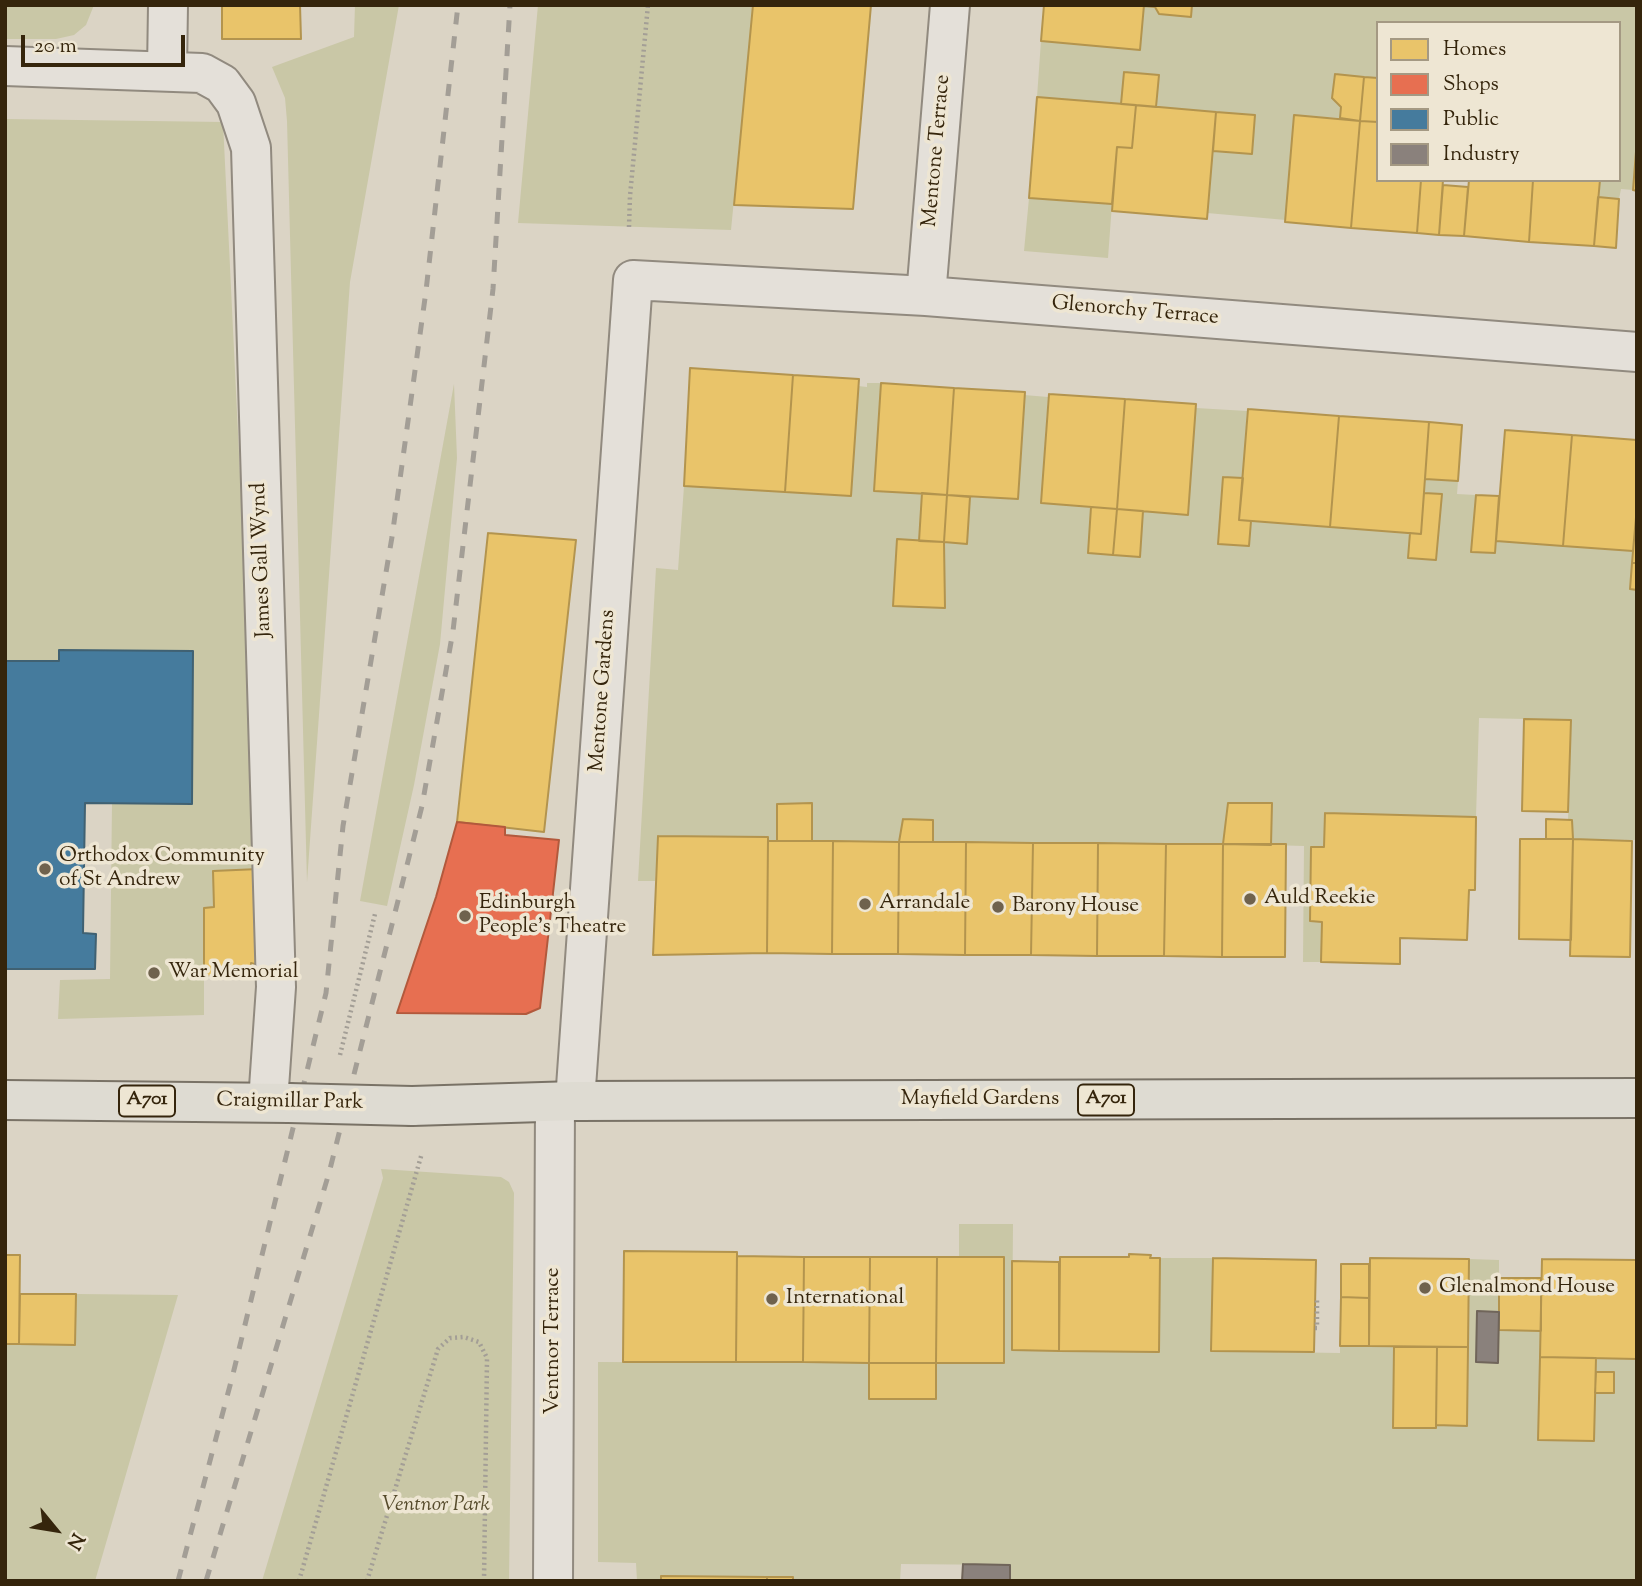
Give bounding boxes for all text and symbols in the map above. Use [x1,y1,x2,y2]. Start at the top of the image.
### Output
scale bar [24,21,189,65]
legend [1376,21,1621,182]
text: 20 m [34,32,77,62]
text: Homes [1443,35,1506,65]
text: Shops [1443,70,1499,100]
street label: Mentone Terrace [919,74,957,228]
text: Public [1443,105,1499,135]
text: Industry [1443,140,1520,170]
street label: Glenorchy Terrace [1050,292,1220,332]
street label: James Gall Wynd [248,482,278,638]
street label: Mentone Gardens [586,609,622,773]
place label: Orthodox Community of St Andrew [59,844,265,894]
marker: Orthodox Community of St Andrew [37,861,53,877]
place label: Auld Reekie [1264,886,1375,912]
place label: Edinburgh People's Theatre [479,891,626,941]
place label: Arrandale [879,891,970,917]
marker: Auld Reekie [1242,891,1258,907]
place label: Barony House [1012,894,1139,920]
marker: Arrandale [857,896,873,912]
marker: Barony House [990,899,1006,915]
marker: Edinburgh People's Theatre [457,908,473,924]
place label: War Memorial [168,960,299,986]
marker: War Memorial [146,965,162,981]
road number: A701 [1078,1084,1134,1116]
road number: A701 [119,1086,175,1116]
street label: Mayfield Gardens [901,1087,1059,1113]
street label: Craigmillar Park [216,1089,364,1117]
street label: Ventnor Terrace [541,1267,567,1415]
place label: Glenalmond House [1439,1275,1615,1301]
marker: Glenalmond House [1417,1280,1433,1296]
place label: International [786,1286,904,1312]
marker: International [764,1291,780,1307]
park label: Ventnor Park [382,1493,490,1519]
north arrow [21,1495,91,1565]
text: N [59,1527,90,1554]

